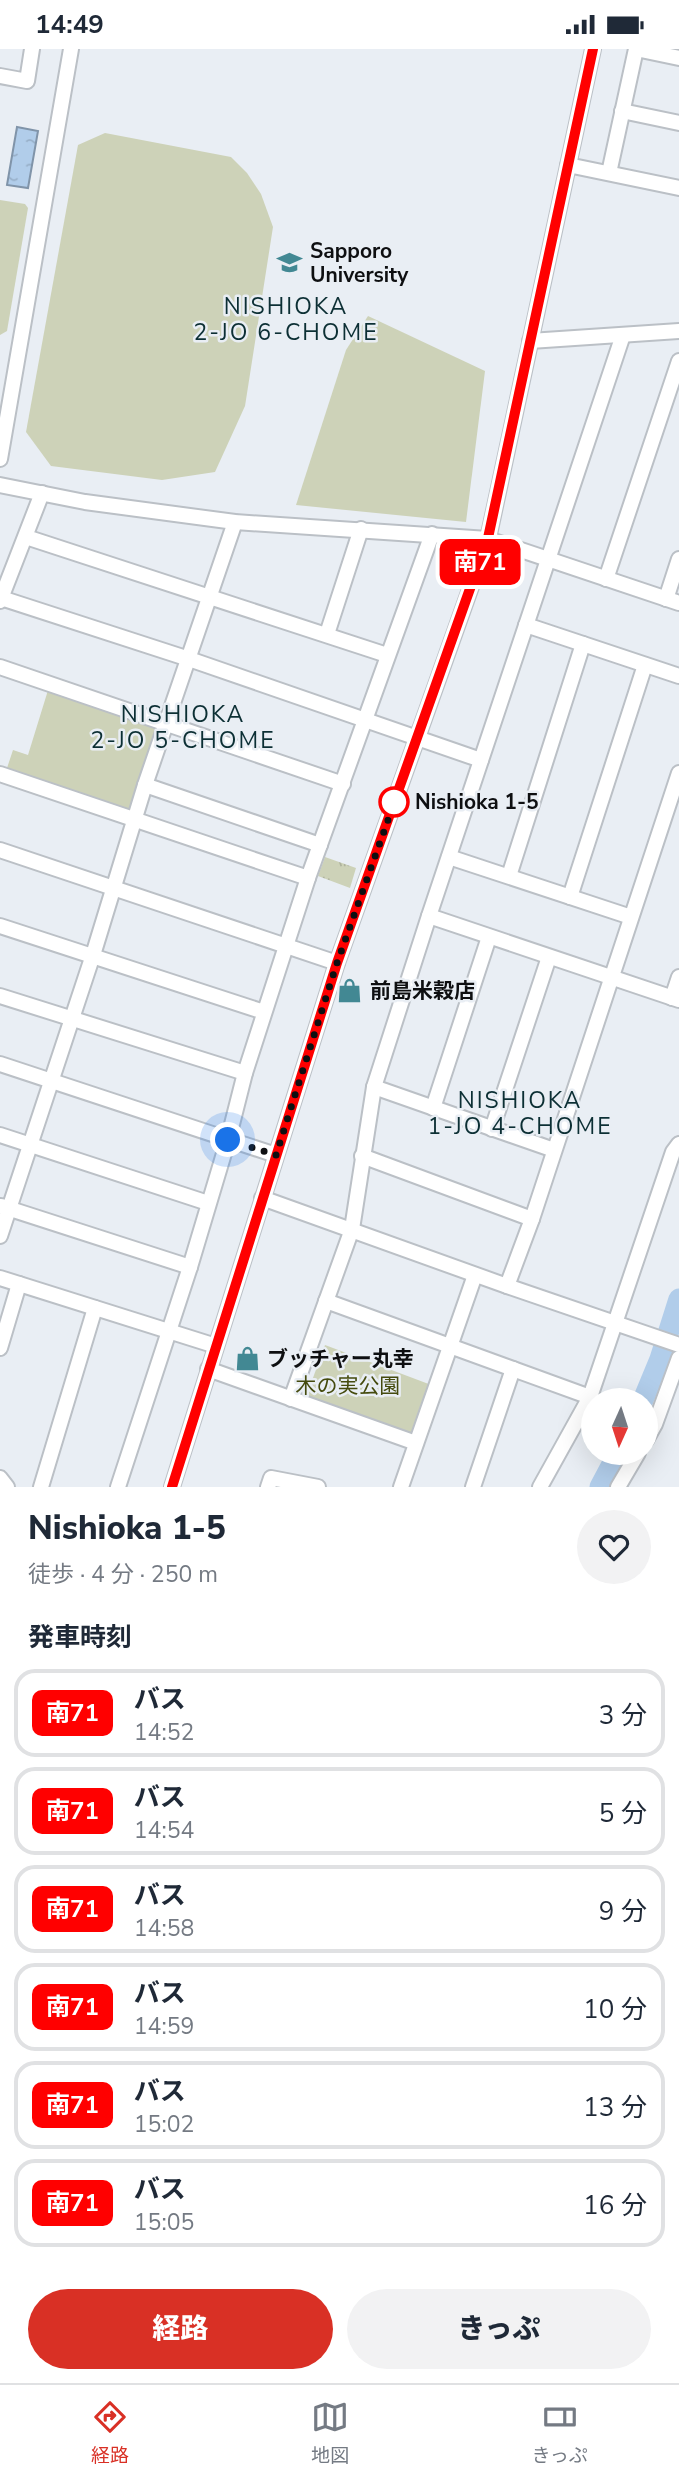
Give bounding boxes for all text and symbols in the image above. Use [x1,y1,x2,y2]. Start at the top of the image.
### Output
text: 14:49 [35,7,104,42]
place label: Sapporo University [310,237,409,289]
school or university icon: Sapporo University [276,249,304,277]
district label: NISHIOKA 2-JO 6-CHOME [193,291,379,348]
line badge: 南71 [440,539,520,585]
text: 南71 [454,546,506,578]
district label: NISHIOKA 2-JO 5-CHOME [90,699,276,756]
marker: Nishioka 1-5 [379,787,409,817]
place label: Nishioka 1-5 [415,788,539,816]
shop icon: 前島米穀店 [336,977,364,1005]
place label: 前島米穀店 [370,977,475,1005]
district label: NISHIOKA 1-JO 4-CHOME [427,1085,613,1142]
your location [210,1122,245,1157]
shop icon: ブッチャー丸幸 [233,1345,261,1373]
place label: ブッチャー丸幸 [267,1345,414,1373]
park label: 木の実公園 [296,1372,401,1400]
north arrow [581,1388,658,1465]
map controls [581,1388,658,1465]
text: Nishioka 1-5 [28,1506,226,1551]
button: heart [577,1510,651,1584]
text: 徒歩 · 4 分 · 250 m [28,1559,218,1590]
text: 発車時刻 [28,1620,132,1655]
text: バス [134,1682,186,1717]
text: 南71 [46,1697,99,1729]
text: 3 分 [599,1698,647,1733]
text: 14:52 [134,1717,194,1748]
text: バス [134,1780,186,1815]
text: 南71 [46,1795,99,1827]
text: 5 分 [599,1796,647,1831]
text: 14:54 [134,1815,194,1846]
text: バス [134,1878,186,1913]
text: 南71 [46,1893,99,1925]
text: 9 分 [599,1894,647,1929]
text: 14:58 [134,1913,194,1944]
text: バス [134,1976,186,2011]
text: 南71 [46,1991,99,2023]
text: 10 分 [583,1992,647,2027]
text: 14:59 [134,2011,194,2042]
text: バス [134,2074,186,2109]
text: 南71 [46,2089,99,2121]
text: 13 分 [583,2090,647,2125]
text: 15:02 [134,2109,194,2140]
text: バス [134,2172,186,2207]
text: 南71 [46,2187,99,2219]
text: 16 分 [583,2188,647,2223]
text: 15:05 [134,2207,194,2238]
button: 経路 [28,2289,333,2369]
button: きっぷ [347,2289,651,2369]
tab: 経路 [91,2398,129,2469]
tab: 地図 [311,2398,349,2469]
tab: きっぷ [532,2398,588,2469]

